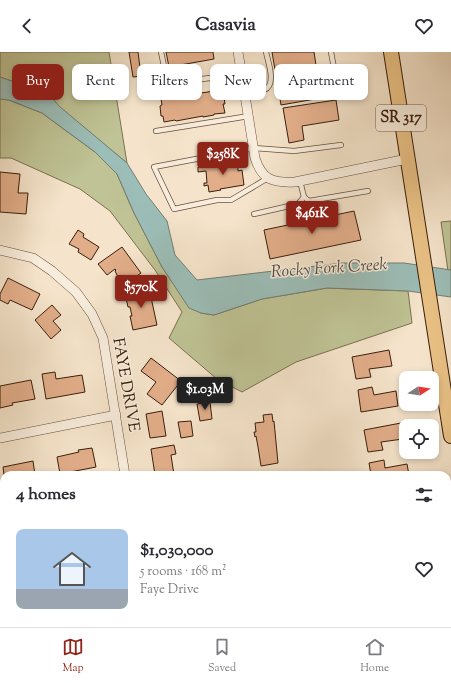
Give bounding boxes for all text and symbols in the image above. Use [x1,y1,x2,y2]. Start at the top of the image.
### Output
text: Casavia [195,13,256,39]
icon: back [16,15,38,37]
icon: heart [413,15,435,37]
chip: Buy [12,64,64,100]
chip: Rent [72,64,129,100]
chip: Filters [137,64,202,100]
chip: New [210,64,266,100]
chip: Apartment [274,64,368,100]
road number: SR 317 [376,105,426,131]
pin: $258K [195,142,251,176]
text: $258K [206,146,240,164]
pin: $461K [284,201,340,235]
text: $461K [295,205,329,223]
water label: Rocky Fork Creek [270,253,388,285]
pin: $570K [113,275,169,309]
text: $570K [124,279,158,297]
street label: FAYE DRIVE [105,336,145,434]
north arrow [399,371,439,411]
map controls [399,371,439,459]
pin: $1.03M [172,377,238,411]
text: $1.03M [186,381,224,399]
button: locate [399,419,439,459]
text: 4 homes [16,483,76,507]
icon: filters [413,484,435,506]
text: $1,030,000 [140,539,214,563]
icon: home [48,545,96,593]
icon: heart [413,558,435,580]
text: 5 rooms · 168 m² [140,563,226,581]
text: Faye Drive [140,581,199,599]
tab: Map [62,636,84,676]
tab: Saved [208,636,236,676]
tab: Home [360,636,389,676]

